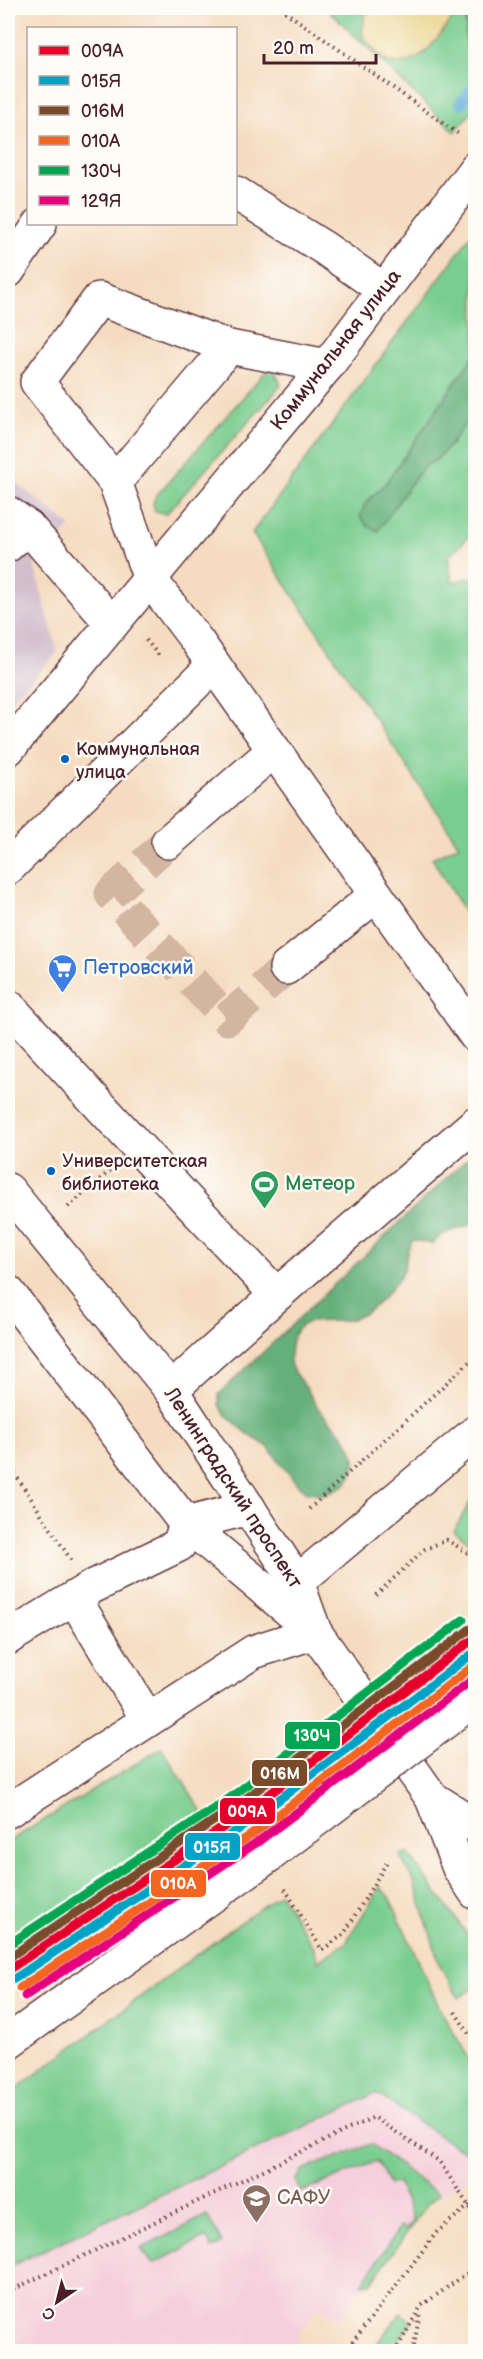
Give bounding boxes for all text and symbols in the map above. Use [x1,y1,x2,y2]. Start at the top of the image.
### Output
legend [27,27,237,225]
scale bar [264,27,376,65]
text: 20 m [273,38,314,59]
text: 009А [81,41,124,62]
text: 015Я [81,71,121,92]
text: 016М [81,101,125,122]
text: 010А [81,131,120,152]
text: 130Ч [81,161,122,182]
text: 129Я [81,191,122,212]
street label: Коммунальная улица [265,264,407,436]
place label: Коммунальная улица [76,739,200,783]
marker: Коммунальная улица [59,753,71,765]
supermarket icon: Петровский [46,952,78,994]
place label: Петровский [83,956,194,980]
place label: Университетская библиотека [62,1151,208,1195]
marker: Университетская библиотека [45,1165,57,1177]
sports icon: Метеор [248,1168,280,1210]
place label: Метеор [285,1172,356,1196]
street label: Ленинградский проспект [158,1382,307,1594]
line badge: 130Ч [284,1721,341,1750]
text: 130Ч [294,1727,330,1746]
line badge: 016М [251,1759,308,1787]
text: 016М [260,1765,300,1784]
line badge: 009А [219,1797,276,1825]
text: 009А [227,1803,268,1822]
line badge: 015Я [184,1832,241,1861]
text: 015Я [193,1839,231,1858]
line badge: 010А [150,1869,207,1898]
text: 010А [160,1875,197,1894]
school or university icon: САФУ [240,2182,272,2224]
place label: САФУ [277,2186,331,2210]
north arrow [27,2272,87,2332]
text: С [39,2302,59,2324]

